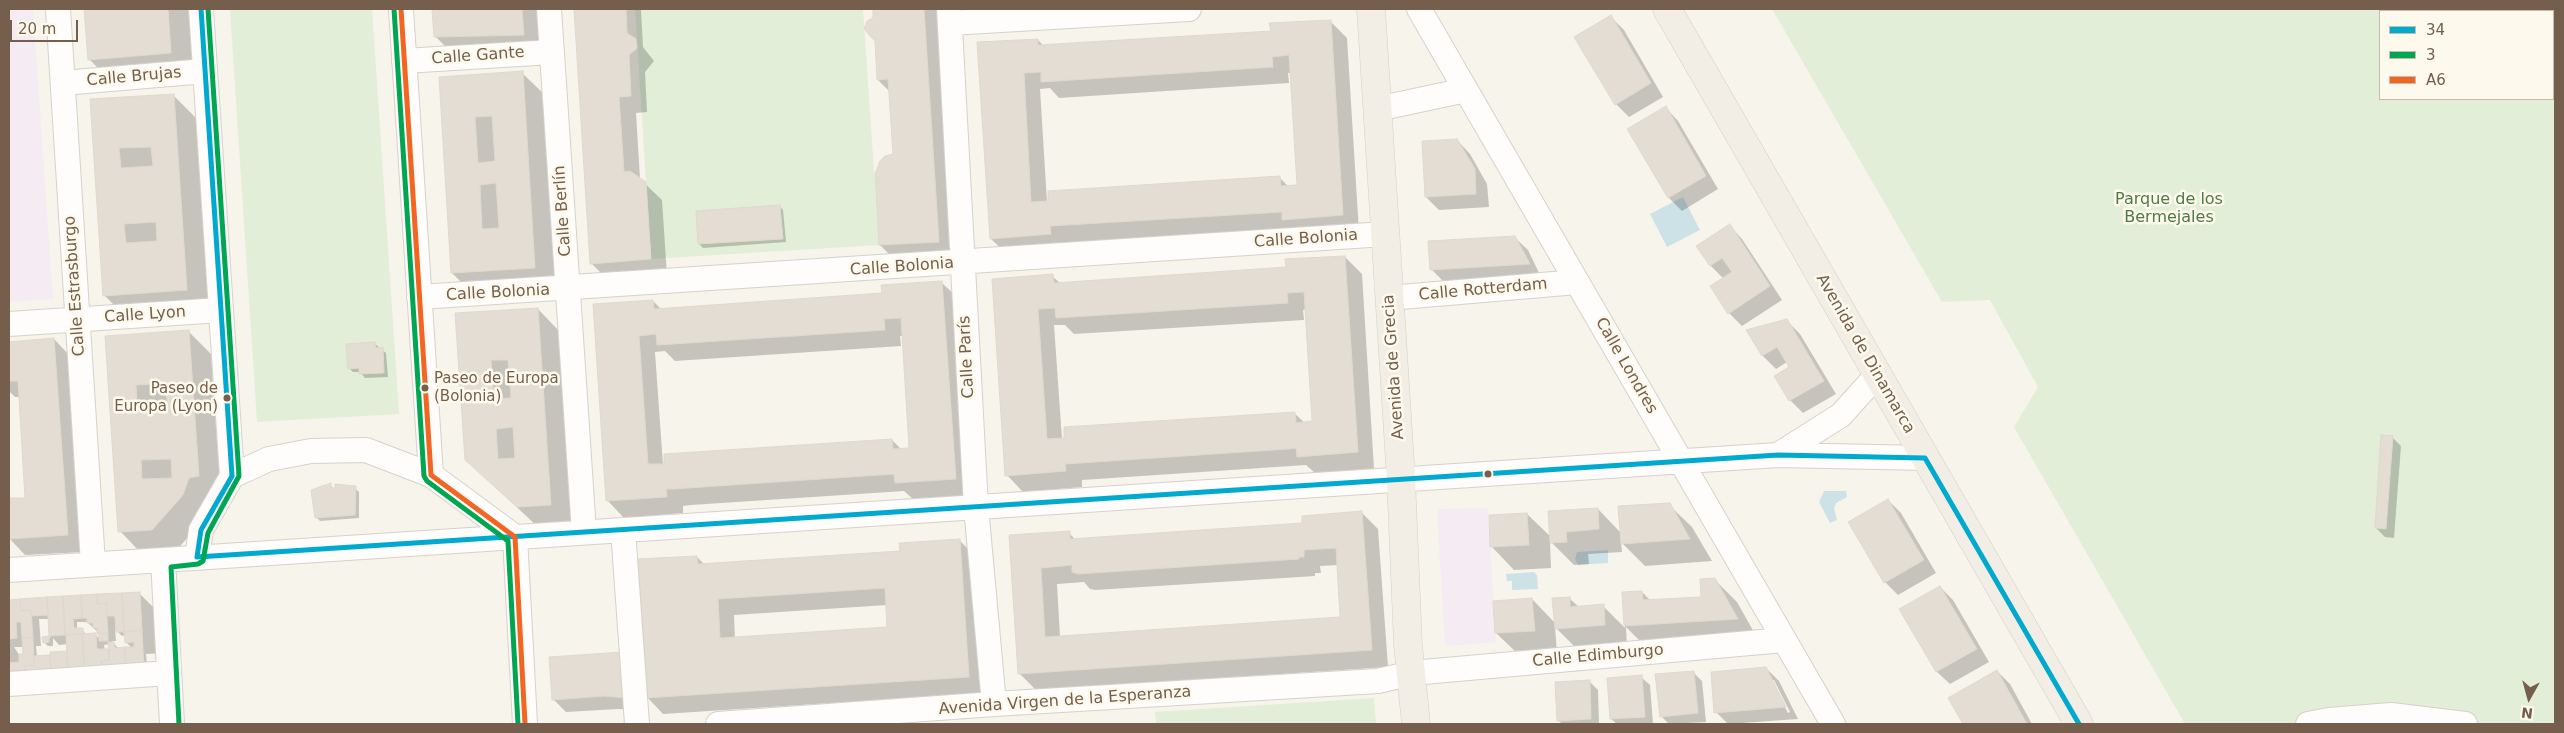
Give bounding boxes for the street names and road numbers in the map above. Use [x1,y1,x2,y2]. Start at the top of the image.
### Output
street label: Calle Gante [431,43,525,69]
street label: Calle Brujas [86,63,182,91]
street label: Calle Berlín [550,165,576,257]
street label: Calle Estrasburgo [61,215,89,357]
street label: Calle Bolonia [1253,226,1359,252]
street label: Calle Bolonia [849,254,955,280]
street label: Avenida de Dinamarca [1811,271,1919,437]
street label: Calle Rotterdam [1418,275,1548,305]
street label: Calle Bolonia [445,281,551,305]
street label: Avenida de Grecia [1379,294,1409,440]
street label: Calle Lyon [104,303,186,327]
street label: Calle Londres [1591,314,1661,418]
street label: Calle París [955,315,979,399]
street label: Calle Edimburgo [1532,641,1664,671]
street label: Avenida Virgen de la Esperanza [938,683,1192,719]

